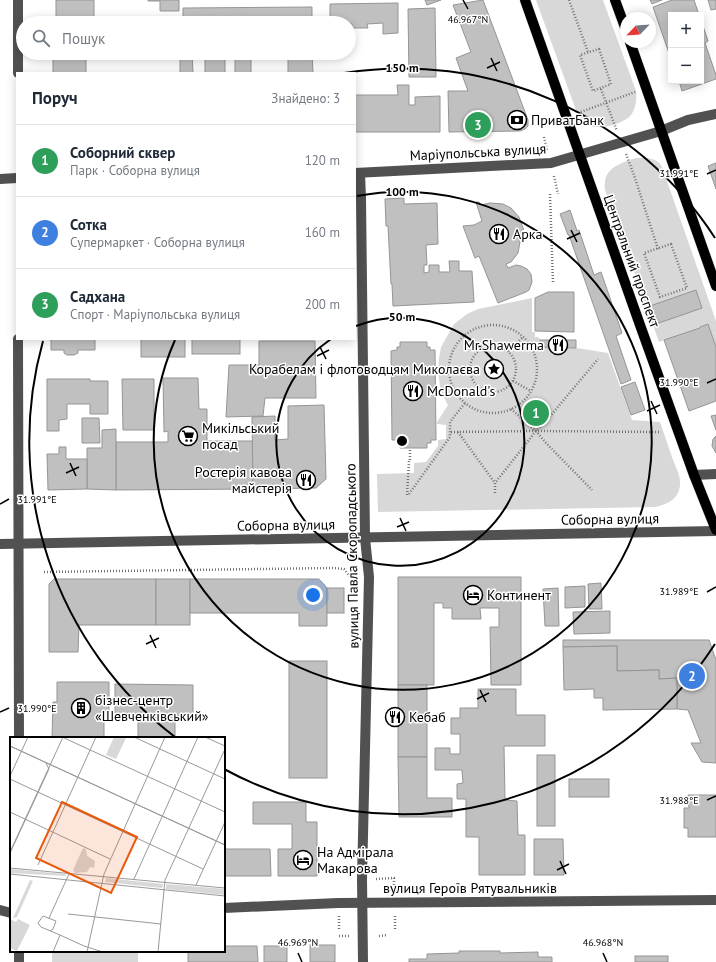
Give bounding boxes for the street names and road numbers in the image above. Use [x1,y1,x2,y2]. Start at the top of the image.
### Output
street label: Маріупольська вулиця [409,139,547,165]
street label: Центральний проспект [600,192,665,330]
street label: вулиця Павла Скоропадського [341,463,363,649]
street label: Соборна вулиця [561,509,659,529]
street label: Соборна вулиця [237,515,335,535]
street label: вулиця Героїв Рятувальників [383,879,557,897]

